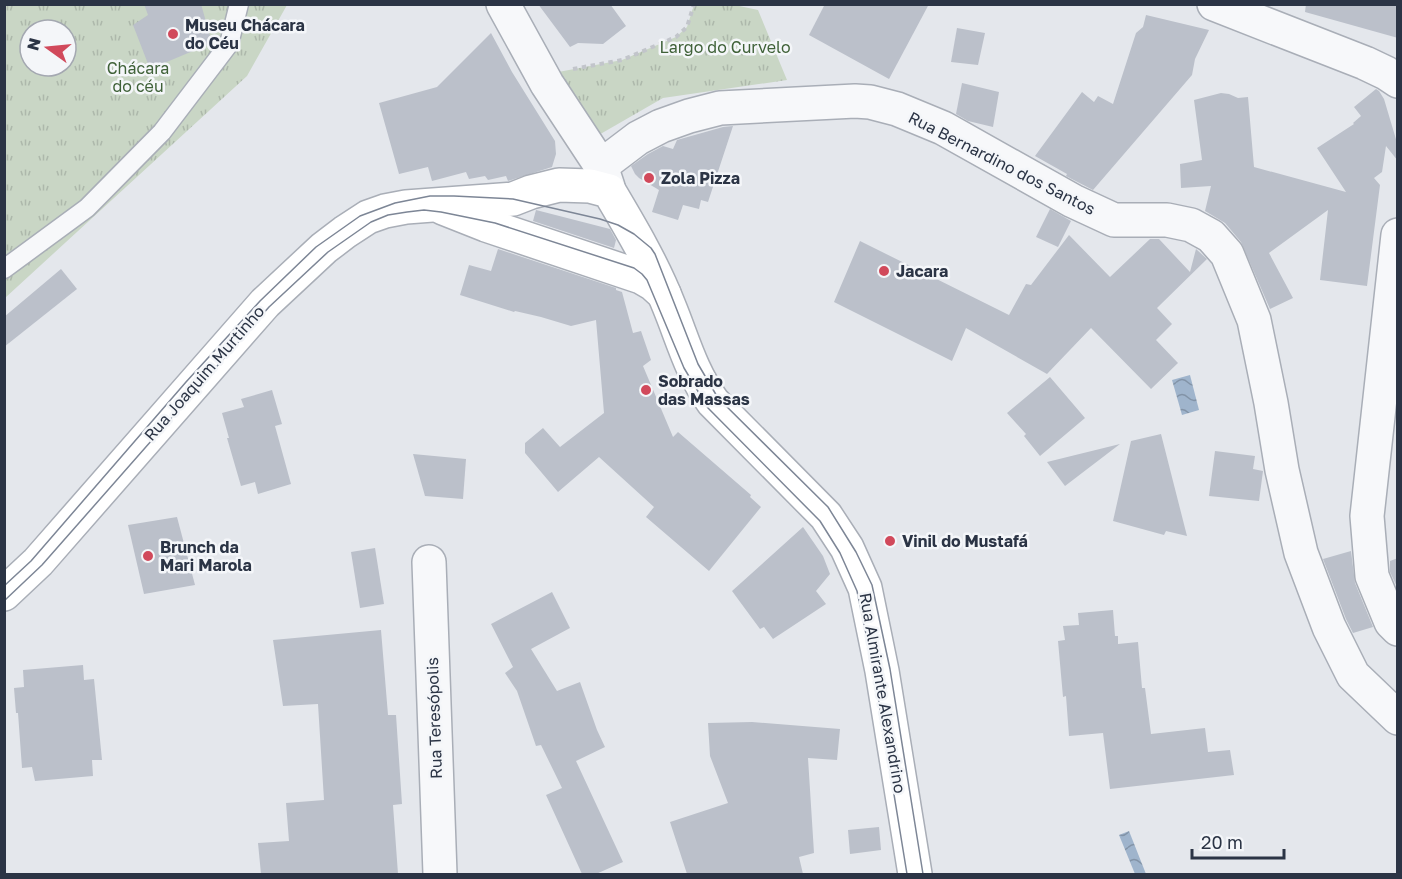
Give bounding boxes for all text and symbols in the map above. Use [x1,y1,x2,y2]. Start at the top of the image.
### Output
place label: Museu Chácara do Céu [185,15,305,53]
north arrow [18,18,78,78]
marker: Museu Chácara do Céu [166,27,180,41]
text: N [22,36,45,53]
park label: Largo do Curvelo [659,37,791,57]
park label: Chácara do céu [107,58,169,96]
street label: Rua Bernardino dos Santos [905,107,1099,219]
place label: Zola Pizza [661,168,740,188]
marker: Zola Pizza [642,171,656,185]
place label: Jacara [896,261,948,281]
marker: Jacara [877,264,891,278]
street label: Rua Joaquim Murtinho [140,301,268,445]
place label: Sobrado das Massas [658,371,750,409]
marker: Sobrado das Massas [639,383,653,397]
place label: Vinil do Mustafá [902,531,1028,551]
marker: Vinil do Mustafá [883,534,897,548]
place label: Brunch da Mari Marola [160,537,252,575]
marker: Brunch da Mari Marola [141,549,155,563]
street label: Rua Almirante Alexandrino [855,591,911,795]
street label: Rua Teresópolis [422,657,446,779]
scale bar [1192,822,1284,860]
text: 20 m [1201,831,1243,853]

